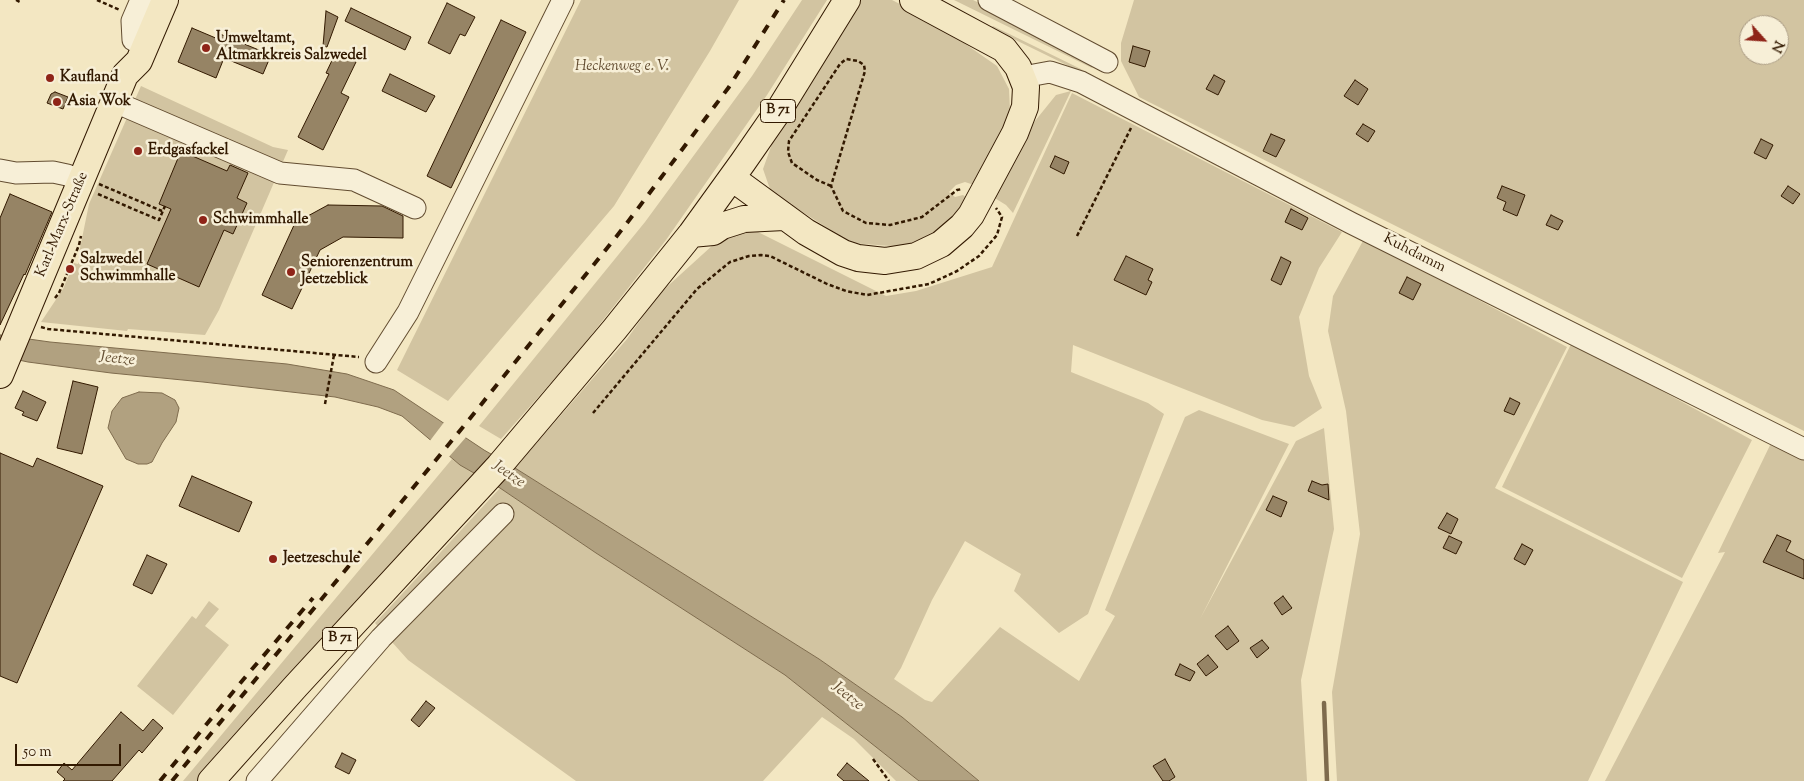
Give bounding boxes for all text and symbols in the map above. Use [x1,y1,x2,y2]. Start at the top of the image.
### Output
north arrow [1739,15,1789,65]
place label: Umweltamt, Altmarkkreis Salzwedel [216,30,367,65]
text: N [1765,37,1788,56]
marker: Umweltamt, Altmarkkreis Salzwedel [200,42,212,54]
park label: Heckenweg e. V. [575,58,669,76]
place label: Kaufland [60,69,118,87]
marker: Kaufland [44,72,56,84]
place label: Asia Wok [67,93,131,111]
marker: Asia Wok [51,96,63,108]
road number: B 71 [760,100,796,122]
place label: Erdgasfackel [148,142,229,160]
marker: Erdgasfackel [132,145,144,157]
street label: Karl-Marx-Straße [33,170,93,280]
place label: Schwimmhalle [213,211,309,229]
marker: Schwimmhalle [197,214,209,226]
street label: Kuhdamm [1380,231,1448,277]
place label: Salzwedel Schwimmhalle [80,251,176,286]
place label: Seniorenzentrum Jeetzeblick [301,254,413,289]
marker: Salzwedel Schwimmhalle [64,263,76,275]
marker: Seniorenzentrum Jeetzeblick [285,266,297,278]
water label: Jeetze [98,349,136,371]
water label: Jeetze [488,457,528,493]
place label: Jeetzeschule [283,550,360,568]
marker: Jeetzeschule [267,553,279,565]
road number: B 71 [322,628,358,650]
water label: Jeetze [827,678,867,716]
scale bar [18,734,124,766]
text: 50 m [23,742,52,763]

